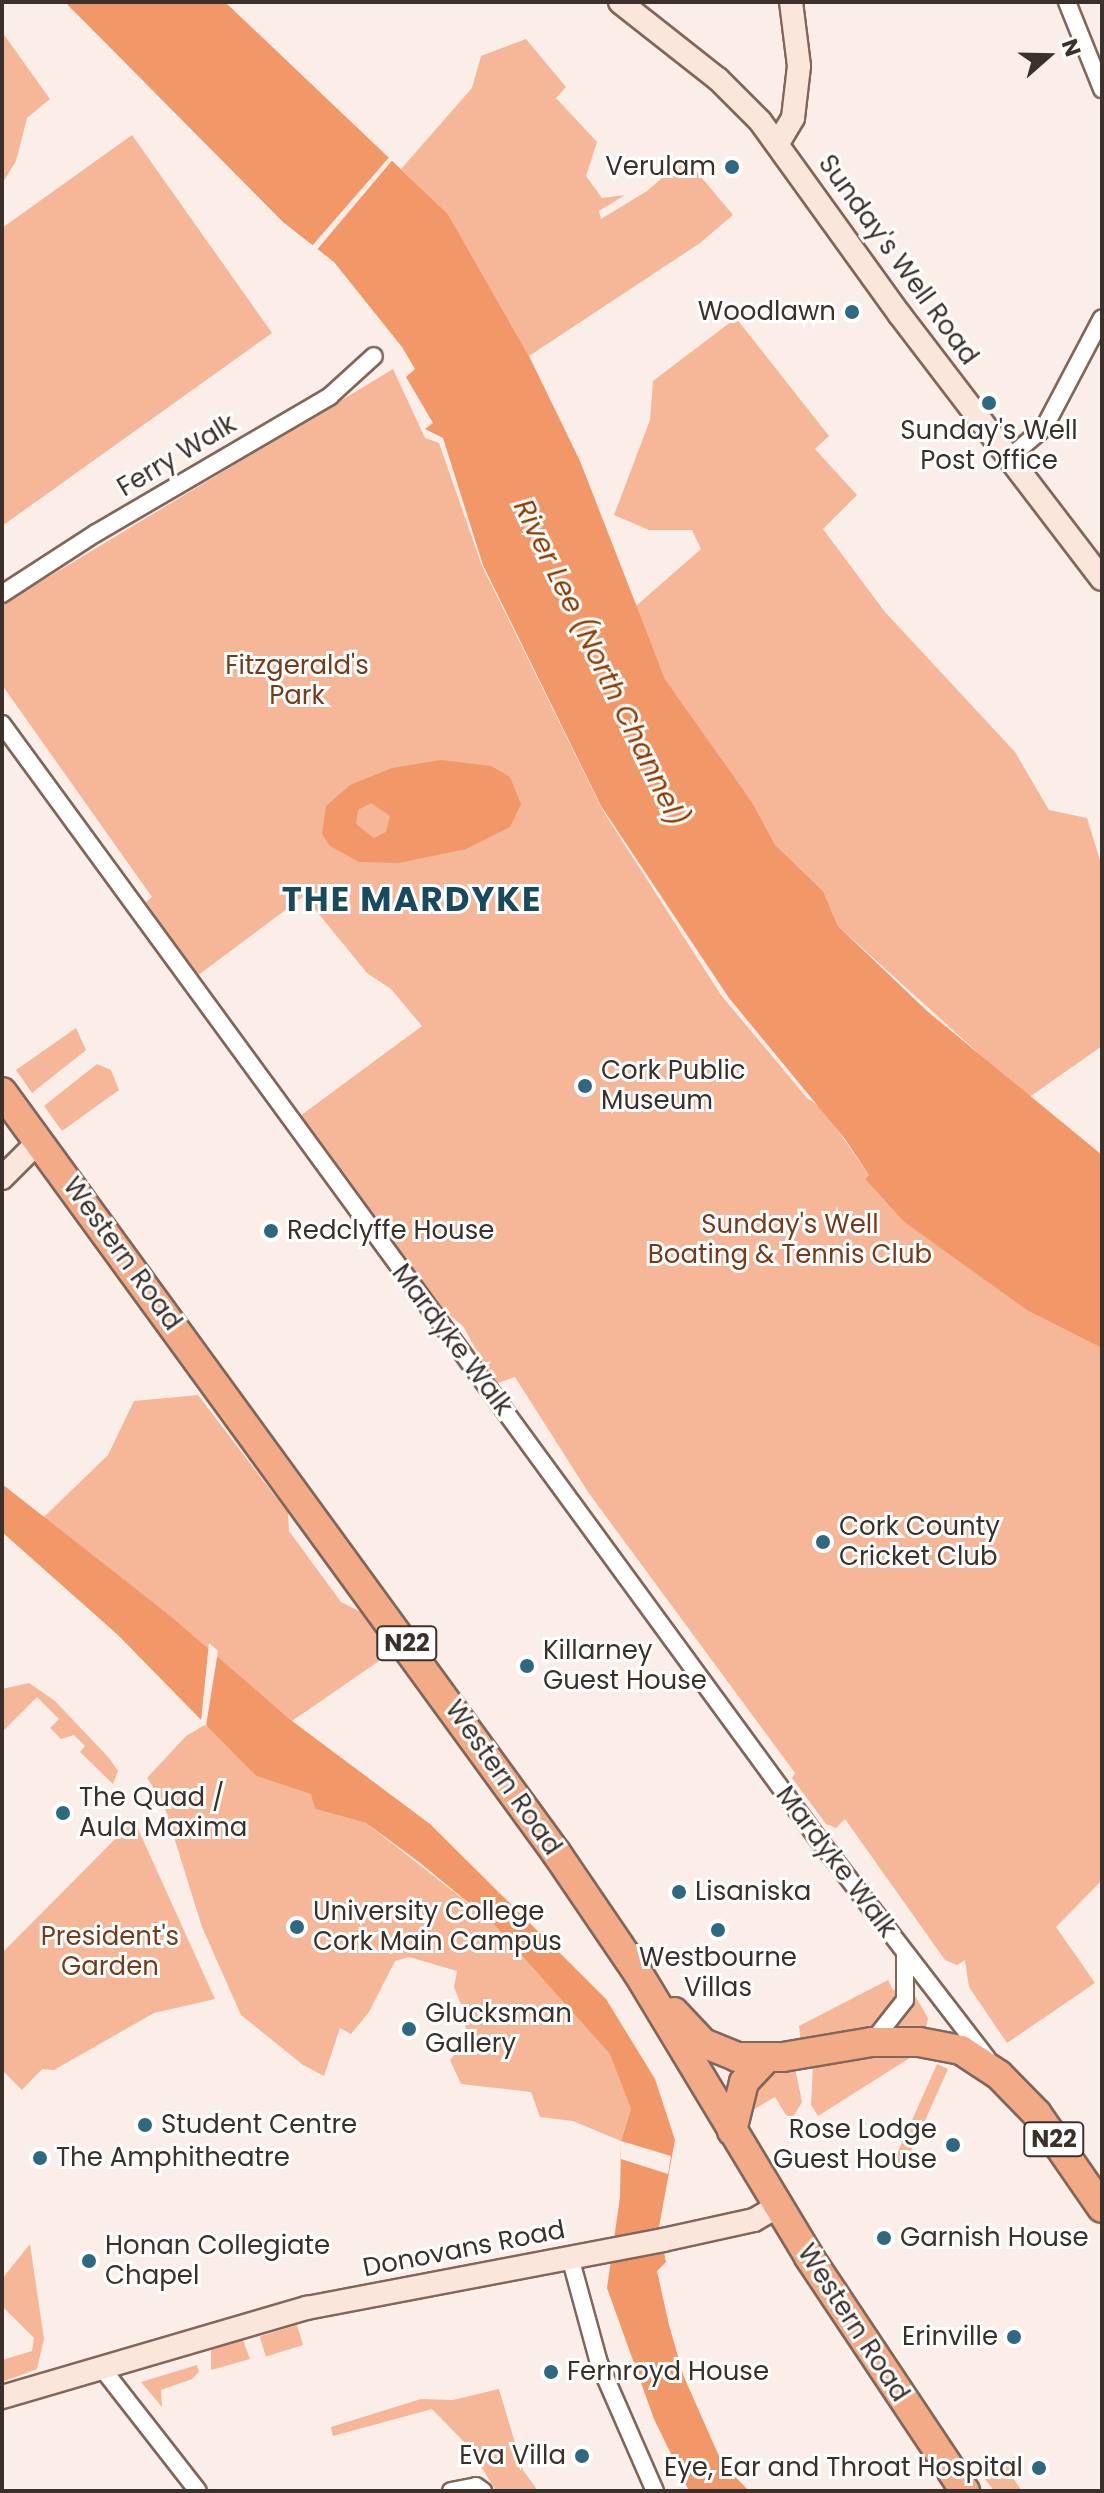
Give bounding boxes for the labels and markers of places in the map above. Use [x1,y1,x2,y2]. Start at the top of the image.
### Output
place label: Verulam [605,151,716,183]
marker: Verulam [723,158,741,176]
place label: Woodlawn [698,296,836,328]
marker: Woodlawn [843,303,861,321]
marker: Sunday's Well Post Office [980,394,998,412]
place label: Sunday's Well Post Office [900,415,1078,476]
place label: Cork Public Museum [601,1055,746,1116]
marker: Cork Public Museum [576,1077,594,1095]
place label: Redclyffe House [287,1215,494,1247]
marker: Redclyffe House [262,1222,280,1240]
place label: Cork County Cricket Club [839,1511,1000,1572]
marker: Cork County Cricket Club [814,1533,832,1551]
place label: Killarney Guest House [543,1635,707,1696]
marker: Killarney Guest House [518,1657,536,1675]
place label: The Quad / Aula Maxima [79,1782,247,1844]
marker: The Quad / Aula Maxima [54,1804,72,1822]
place label: Lisaniska [695,1876,811,1908]
marker: Lisaniska [670,1883,688,1901]
place label: University College Cork Main Campus [313,1896,562,1958]
marker: University College Cork Main Campus [288,1918,306,1936]
marker: Westbourne Villas [709,1921,727,1939]
place label: Westbourne Villas [639,1942,797,2004]
place label: Glucksman Gallery [425,1998,572,2060]
marker: Glucksman Gallery [400,2020,418,2038]
place label: Student Centre [161,2109,357,2141]
place label: Rose Lodge Guest House [773,2114,937,2176]
marker: Student Centre [136,2116,154,2134]
marker: Rose Lodge Guest House [944,2136,962,2154]
place label: The Amphitheatre [56,2142,290,2174]
marker: The Amphitheatre [31,2149,49,2167]
place label: Garnish House [900,2222,1089,2254]
marker: Garnish House [875,2229,893,2247]
place label: Honan Collegiate Chapel [105,2230,330,2292]
marker: Honan Collegiate Chapel [80,2252,98,2270]
place label: Erinville [902,2321,998,2353]
marker: Erinville [1005,2328,1023,2346]
place label: Fernroyd House [567,2356,769,2388]
marker: Fernroyd House [542,2363,560,2381]
place label: Eva Villa [459,2440,566,2472]
marker: Eva Villa [573,2447,591,2465]
place label: Eye, Ear and Throat Hospital [664,2452,1023,2484]
marker: Eye, Ear and Throat Hospital [1030,2459,1048,2477]

